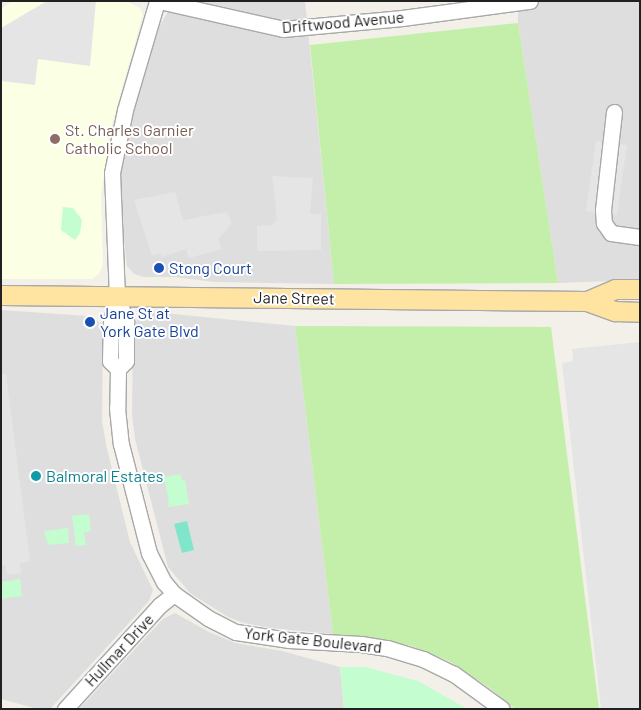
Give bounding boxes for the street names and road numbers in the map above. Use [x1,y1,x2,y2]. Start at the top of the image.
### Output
street label: Driftwood Avenue [281,7,405,37]
street label: Jane Street [253,288,335,308]
street label: Hullmar Drive [80,610,158,690]
street label: York Gate Boulevard [243,623,383,657]

